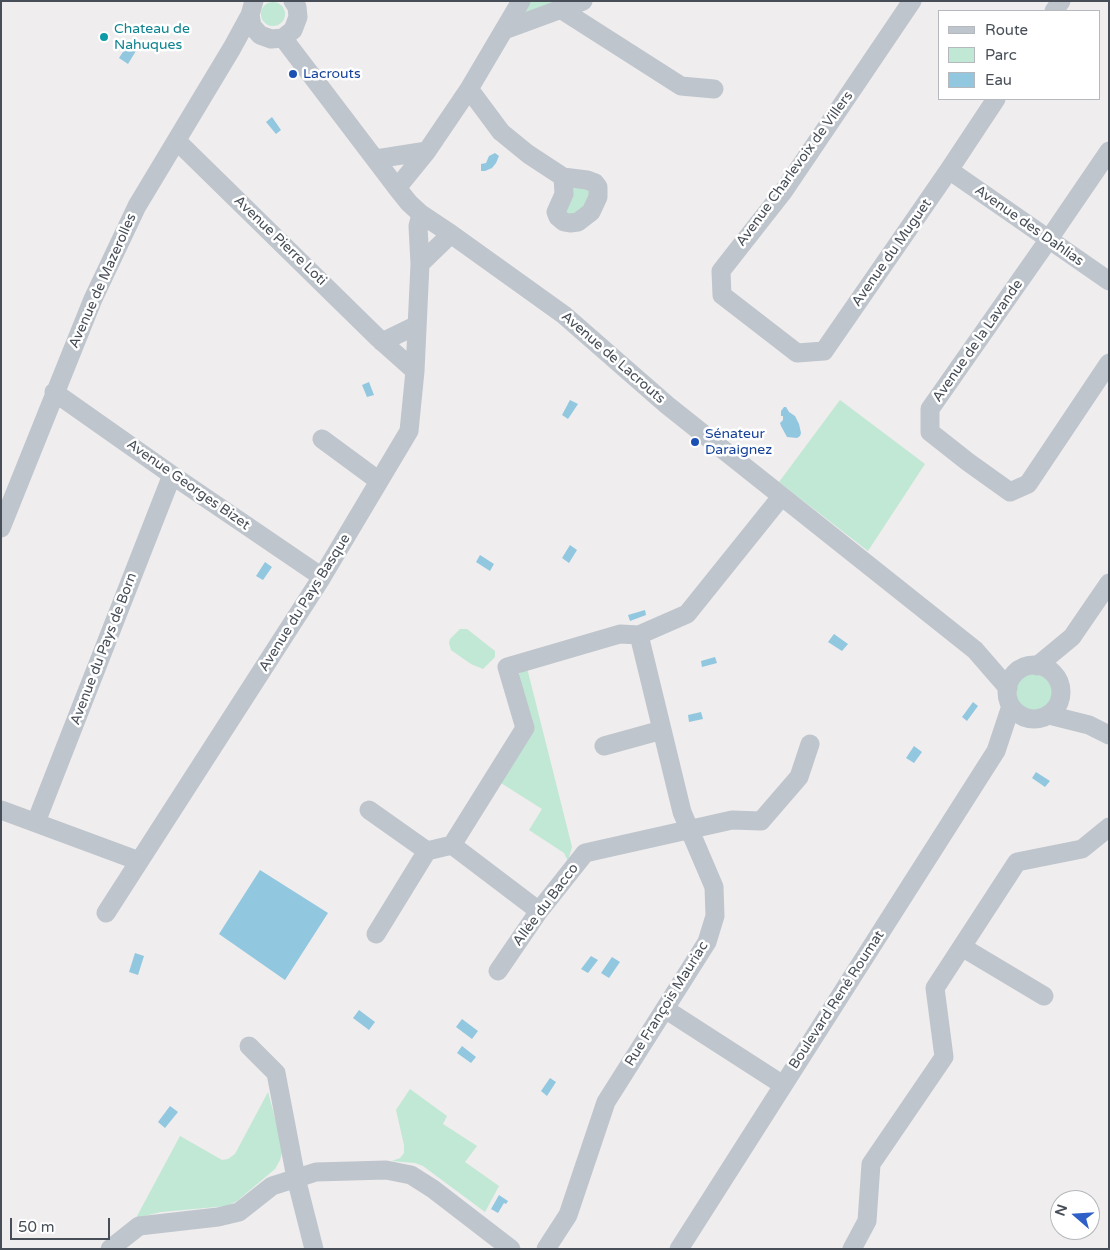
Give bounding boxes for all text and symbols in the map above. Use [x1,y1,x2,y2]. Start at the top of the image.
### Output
legend [938,10,1100,100]
place label: Chateau de Nahuques [114,21,190,54]
text: Route [985,21,1028,39]
marker: Chateau de Nahuques [98,31,110,43]
text: Parc [985,46,1017,64]
place label: Lacrouts [303,66,361,82]
marker: Lacrouts [287,68,299,80]
text: Eau [985,71,1012,89]
street label: Avenue Charlevoix de Villers [733,88,857,250]
street label: Avenue des Dahlias [971,182,1087,270]
street label: Avenue Pierre Loti [230,193,330,289]
street label: Avenue du Muguet [849,196,935,310]
street label: Avenue de Mazerolles [66,211,140,351]
street label: Avenue de la Lavande [929,277,1027,405]
street label: Avenue de Lacrouts [558,308,668,408]
place label: Sénateur Daraignez [705,426,772,458]
street label: Avenue Georges Bizet [123,436,253,534]
marker: Sénateur Daraignez [689,436,701,448]
street label: Avenue du Pays Basque [256,531,354,675]
street label: Avenue du Pays de Born [67,570,141,728]
street label: Allée du Bacco [510,861,582,949]
street label: Boulevard René Roumat [786,928,888,1072]
street label: Rue François Mauriac [622,939,712,1069]
north arrow [1050,1190,1100,1240]
text: N [1051,1202,1071,1218]
scale bar [12,1208,112,1240]
text: 50 m [18,1218,55,1236]

